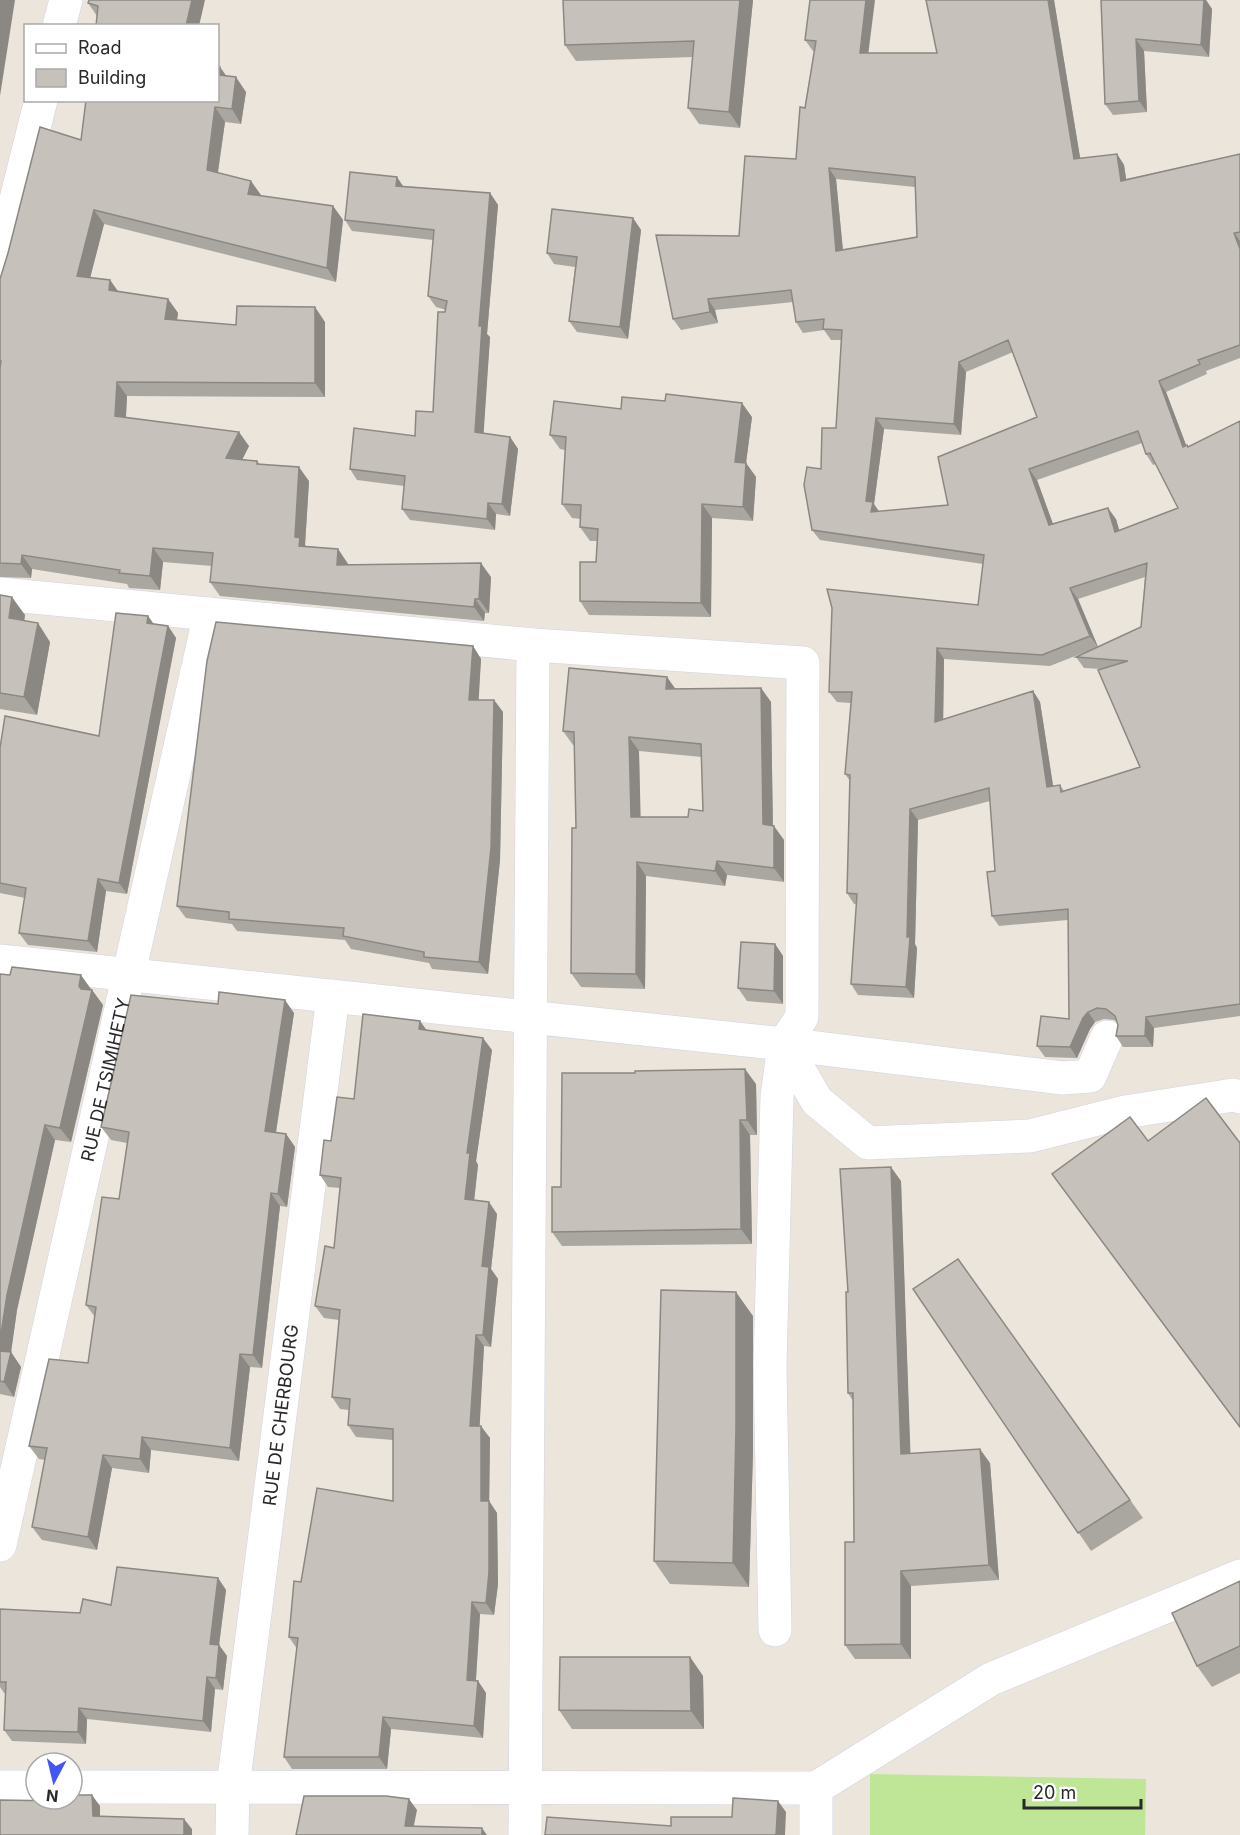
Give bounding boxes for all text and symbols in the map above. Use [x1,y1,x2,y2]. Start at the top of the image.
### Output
legend [24,24,219,102]
text: Road [78,37,121,58]
text: Building [78,67,146,88]
street label: RUE DE TSIMIHETY [76,996,134,1164]
street label: RUE DE CHERBOURG [258,1323,302,1507]
north arrow [24,1751,84,1811]
scale bar [1024,1772,1141,1810]
text: 20 m [1033,1782,1076,1803]
text: N [45,1785,59,1807]

